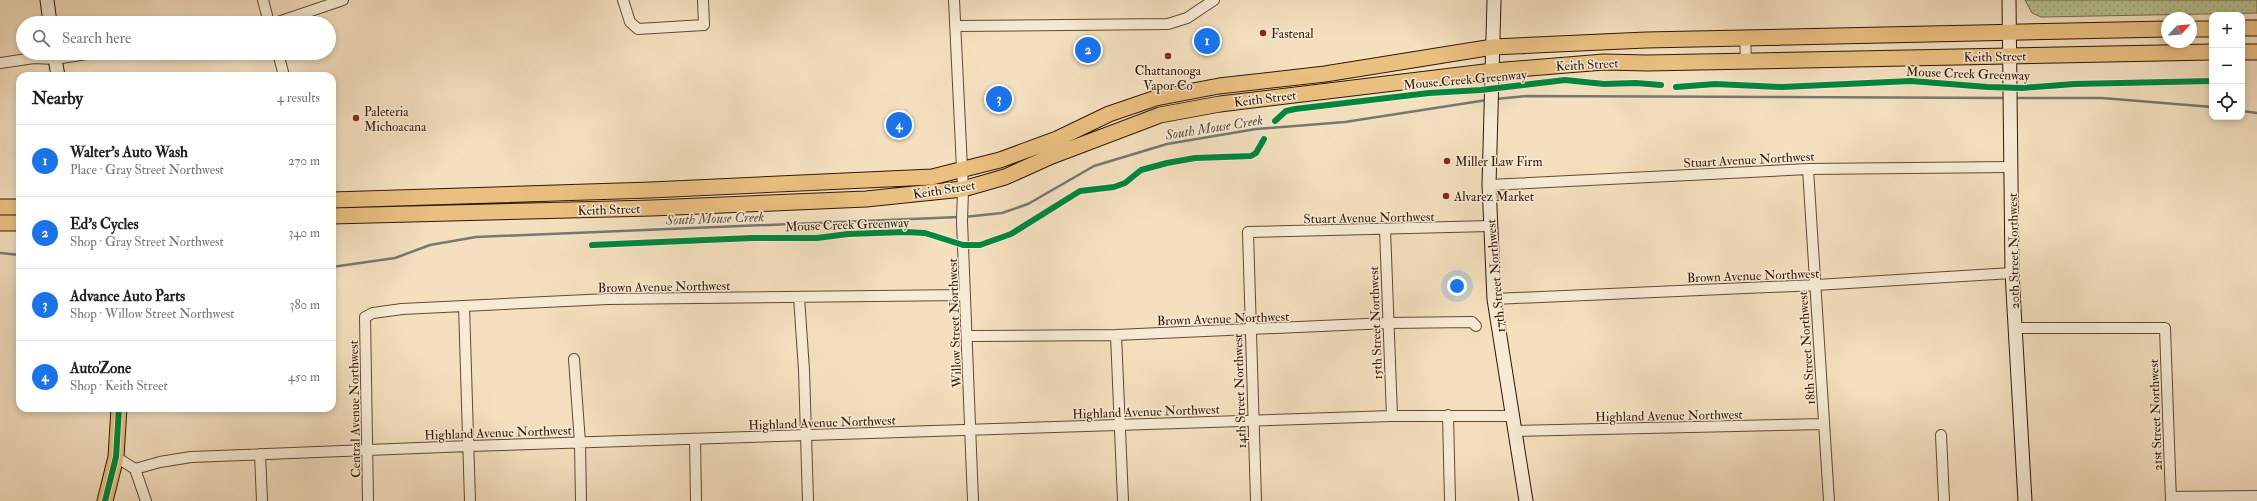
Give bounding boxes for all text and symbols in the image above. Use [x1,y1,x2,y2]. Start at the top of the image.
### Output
north arrow [2161,12,2197,48]
map controls [2209,12,2245,120]
button: + [2209,12,2245,48]
search box [16,16,336,60]
pin: 1 [1194,26,1220,56]
place label: Fastenal [1271,26,1314,42]
icon: search [30,27,52,49]
marker: Fastenal [1258,28,1268,38]
text: Search here [62,29,131,48]
pin: 2 [1075,35,1101,65]
street label: Keith Street [1963,48,2027,66]
button: − [2209,48,2245,84]
marker: Chattanooga Vapor Co [1163,51,1173,61]
street label: Keith Street [1555,55,1619,75]
place label: Chattanooga Vapor Co [1135,63,1202,95]
street label: Mouse Creek Greenway [1906,64,2030,85]
street label: Mouse Creek Greenway [1403,67,1528,94]
pin: 3 [986,84,1012,114]
button: locate [2209,84,2245,120]
street label: Keith Street [1233,87,1297,111]
text: Nearby [32,88,83,109]
text: 4 results [277,90,320,106]
place label: Paleteria Michoacana [364,104,427,135]
pin: 4 [886,110,912,140]
water label: South Mouse Creek [1163,111,1264,144]
marker: Paleteria Michoacana [351,113,361,123]
text: Walter's Auto Wash [70,143,188,162]
street label: Stuart Avenue Northwest [1683,149,1815,171]
text: 1 [43,153,47,169]
text: 270 m [288,153,320,169]
place label: Miller Law Firm [1455,154,1542,170]
marker: Miller Law Firm [1442,156,1452,166]
text: Place · Gray Street Northwest [70,162,224,178]
street label: Keith Street [912,177,976,203]
place label: Alvarez Market [1453,189,1534,205]
marker: Alvarez Market [1441,191,1451,201]
street label: 20th Street Northwest [2005,193,2023,309]
street label: Keith Street [577,201,641,219]
water label: South Mouse Creek [665,208,765,229]
street label: Stuart Avenue Northwest [1303,209,1435,227]
text: Ed's Cycles [70,215,139,234]
street label: Mouse Creek Greenway [785,215,910,236]
street label: 17th Street Northwest [1483,219,1509,333]
text: 2 [42,225,48,241]
text: 340 m [289,225,320,241]
text: Shop · Gray Street Northwest [70,234,224,250]
street label: Willow Street Northwest [945,258,965,389]
street label: 15th Street Northwest [1366,266,1386,380]
street label: Brown Avenue Northwest [1686,266,1820,286]
your location [1447,276,1467,296]
street label: Brown Avenue Northwest [598,278,730,296]
text: Advance Auto Parts [70,287,185,306]
street label: 18th Street Northwest [1795,291,1819,405]
text: 3 [43,297,48,313]
text: 380 m [289,297,320,313]
text: Shop · Willow Street Northwest [70,306,235,322]
street label: Brown Avenue Northwest [1156,309,1290,329]
street label: 14th Street Northwest [1230,333,1250,449]
street label: Central Avenue Northwest [346,340,364,478]
text: AutoZone [70,359,131,378]
street label: 21st Street Northwest [2146,359,2166,471]
text: 4 [41,369,49,385]
text: 450 m [288,369,320,385]
text: Shop · Keith Street [70,378,168,394]
street label: Highland Avenue Northwest [1072,401,1220,423]
street label: Highland Avenue Northwest [1595,407,1743,425]
street label: Highland Avenue Northwest [748,412,896,434]
street label: Highland Avenue Northwest [424,422,572,444]

